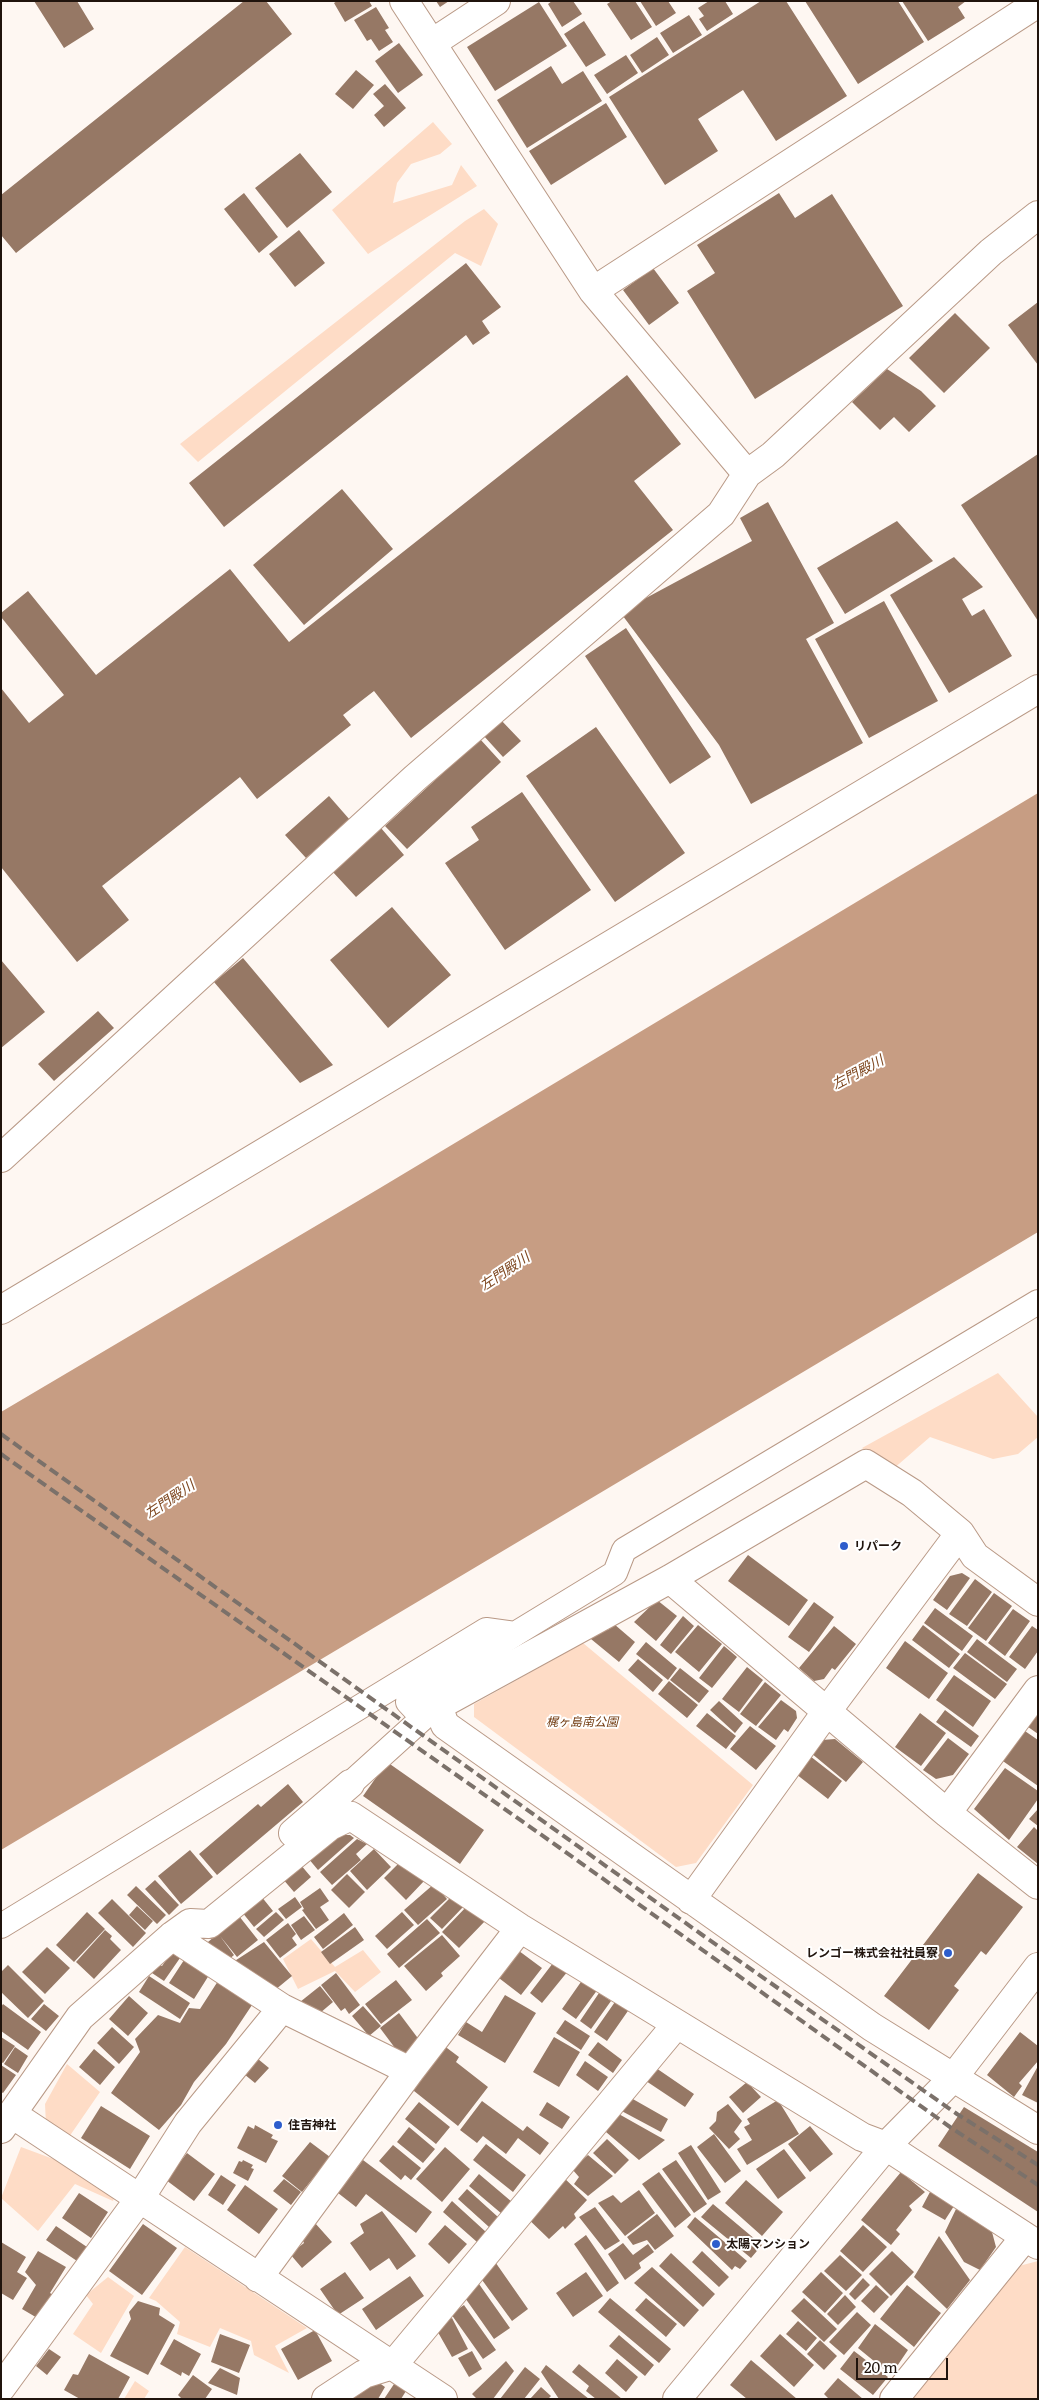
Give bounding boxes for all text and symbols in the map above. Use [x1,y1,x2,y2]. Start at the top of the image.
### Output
water label: 左門殿川 [829,1052,887,1094]
water label: 左門殿川 [477,1249,533,1295]
water label: 左門殿川 [142,1477,198,1523]
place label: リパーク [854,1539,902,1553]
marker: リパーク [838,1540,850,1552]
park label: 梶ヶ島南公園 [546,1715,618,1729]
place label: レンゴー株式会社社員寮 [806,1946,938,1960]
marker: レンゴー株式会社社員寮 [942,1947,954,1959]
place label: 住吉神社 [288,2118,336,2132]
marker: 住吉神社 [272,2119,284,2131]
place label: 太陽マンション [726,2237,810,2251]
marker: 太陽マンション [710,2238,722,2250]
scale bar [859,2348,952,2380]
text: 20 m [864,2355,898,2378]

